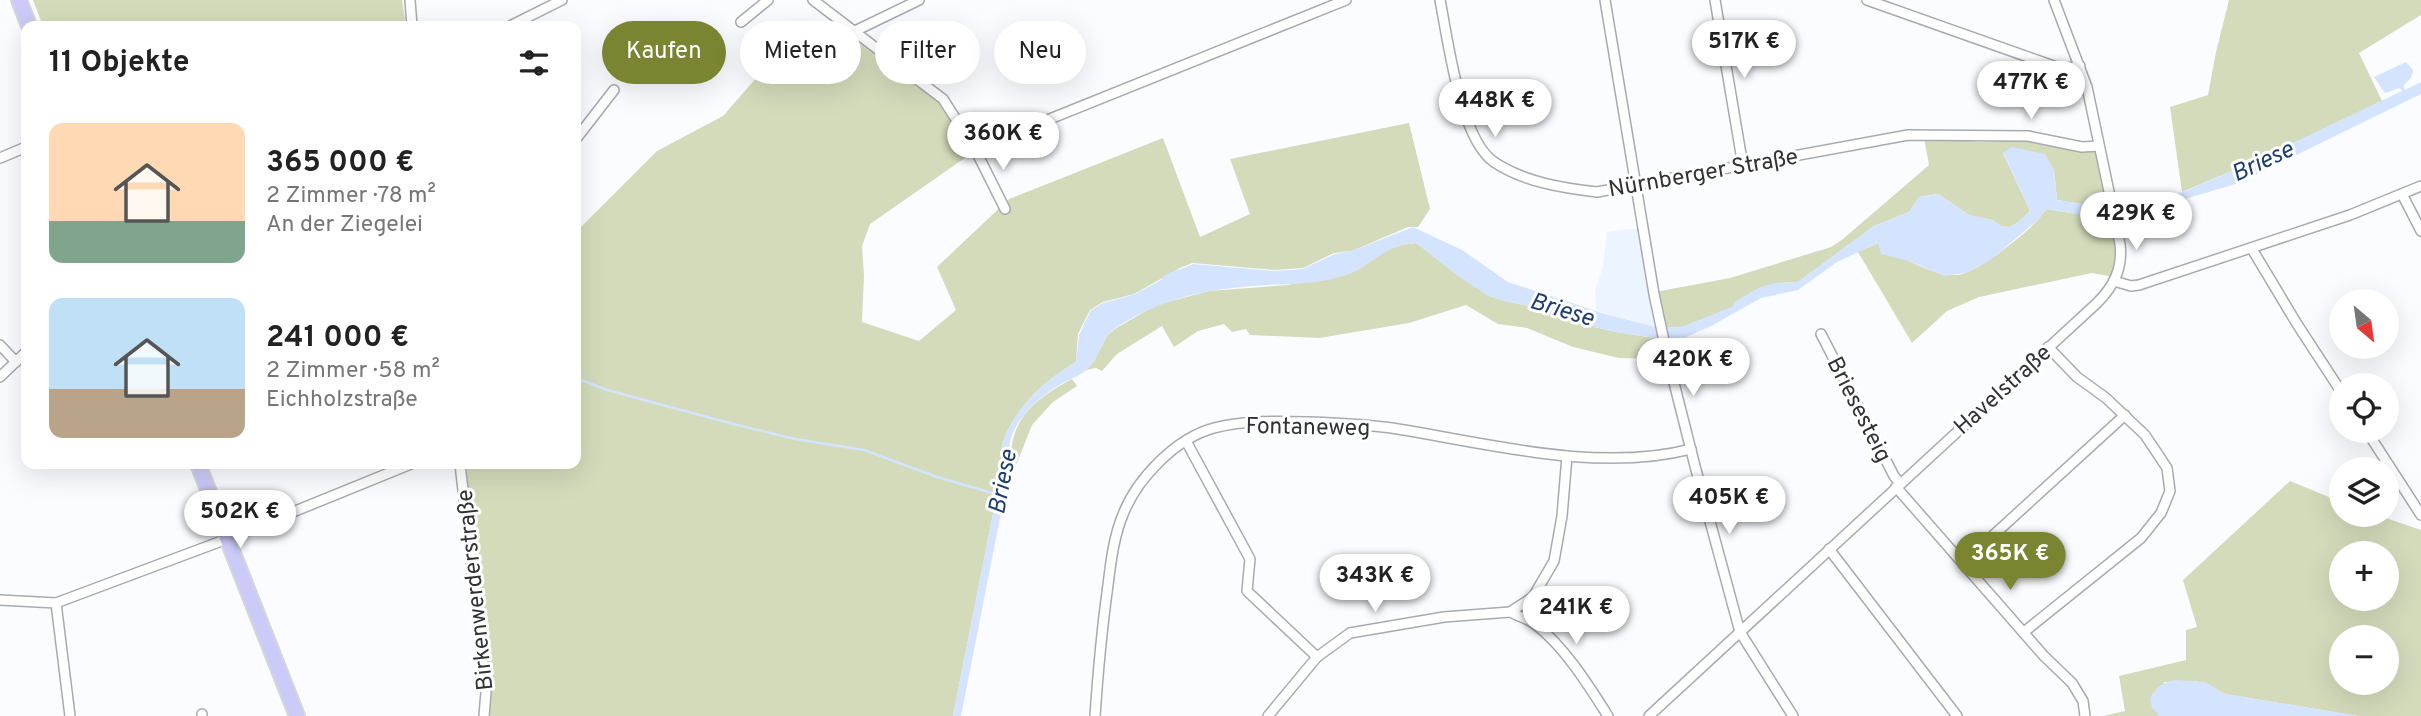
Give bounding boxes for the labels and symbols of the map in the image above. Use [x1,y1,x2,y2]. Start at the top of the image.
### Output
pin: 517K € [1687,20,1801,80]
pin: 477K € [1974,61,2088,121]
pin: 448K € [1438,80,1552,139]
pin: 360K € [946,113,1060,172]
water label: Briese [2227,135,2299,190]
street label: Nürnberger Straße [1606,144,1801,205]
pin: 429K € [2079,192,2193,252]
water label: Briese [1526,287,1598,335]
north arrow [2329,289,2399,359]
pin: 420K € [1636,338,1750,398]
street label: Havelstraße [1949,339,2059,442]
street label: Briesesteig [1819,352,1897,468]
street label: Fontaneweg [1245,413,1371,444]
water label: Briese [983,447,1025,517]
pin: 405K € [1672,476,1786,536]
street label: Birkenwerderstraße [452,488,501,692]
pin: 502K € [183,490,297,550]
pin: 365K € [1953,532,2067,592]
pin: 343K € [1318,554,1432,614]
pin: 241K € [1519,586,1633,646]

